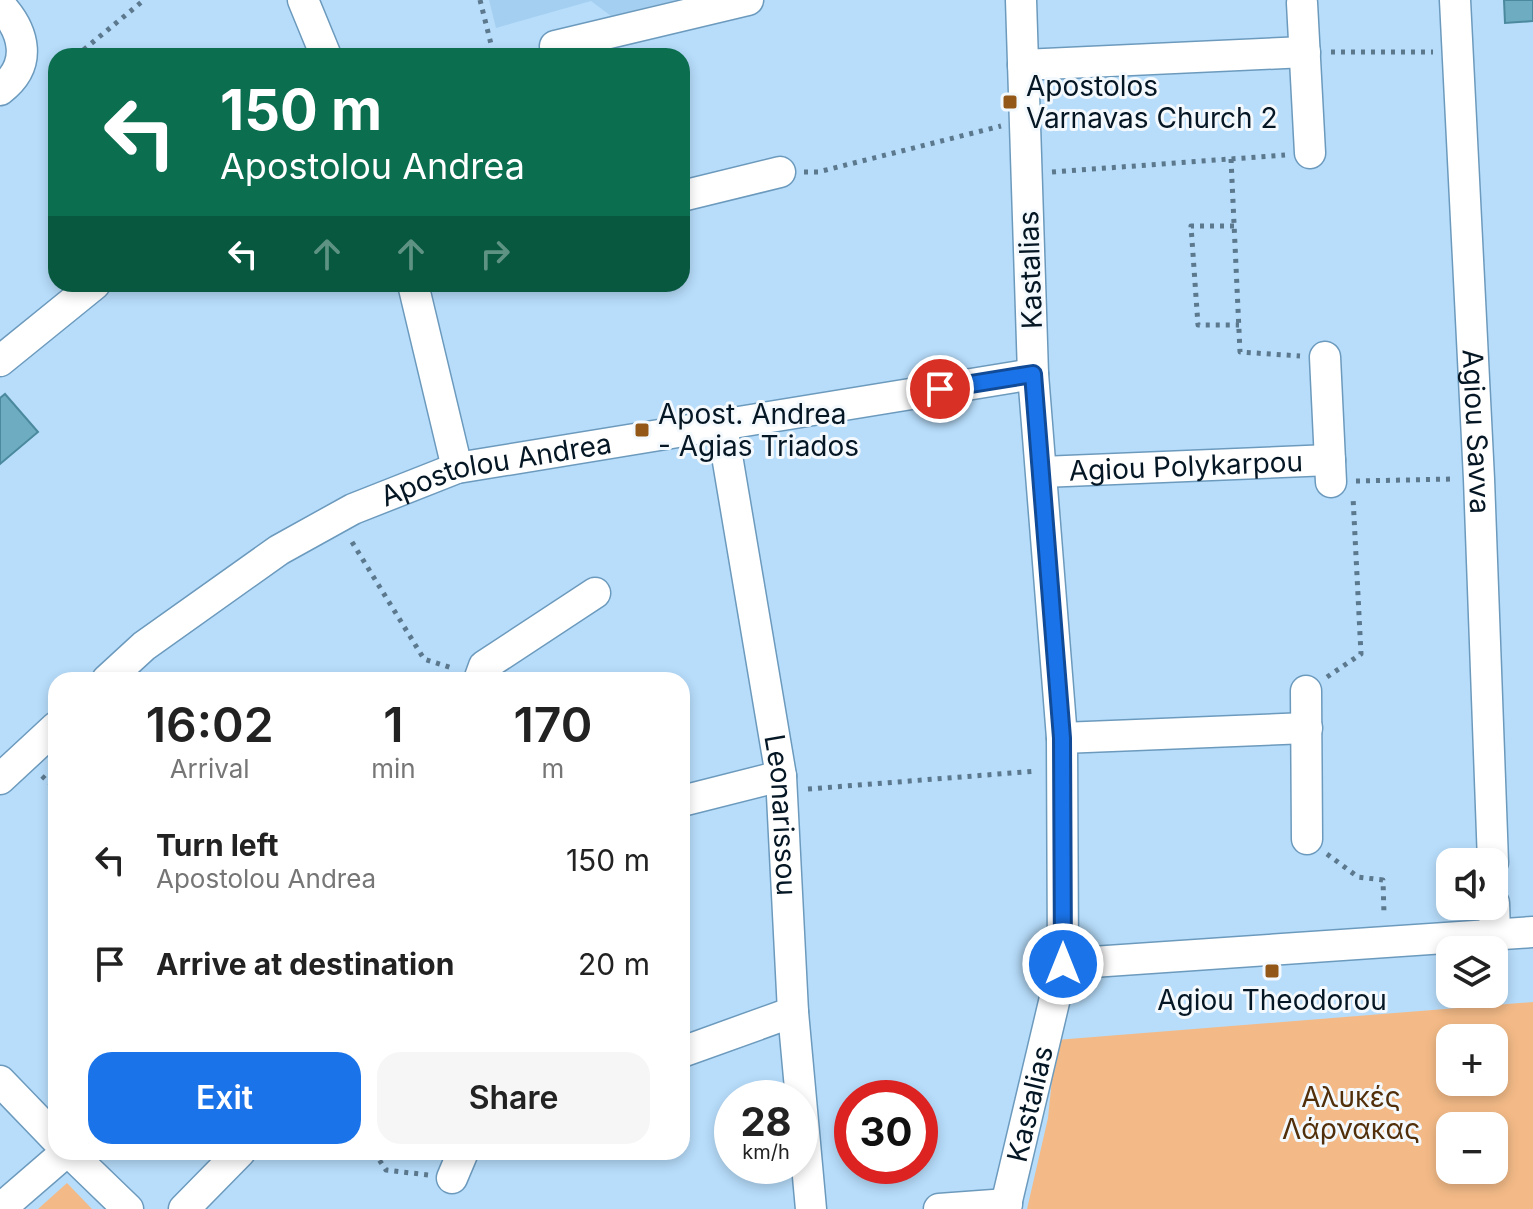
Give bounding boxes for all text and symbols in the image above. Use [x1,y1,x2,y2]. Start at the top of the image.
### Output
place label: Apostolos Varnavas Church 2 [1026,69,1278,135]
text: 150 m [220,76,382,144]
icon: left [88,80,192,184]
marker: Apostolos Varnavas Church 2 [1001,93,1019,111]
text: Apostolou Andrea [220,144,525,188]
street label: Kastalias [1011,210,1049,330]
icon: left [221,232,265,276]
icon: ahead [305,232,349,276]
icon: ahead [389,232,433,276]
icon: right [473,232,517,276]
street label: Agiou Savva [1456,348,1497,514]
pin [906,355,974,423]
icon: arrive [918,367,962,411]
place label: Apost. Andrea - Agias Triados [658,397,859,463]
marker: Apost. Andrea - Agias Triados [633,421,651,439]
street label: Apostolou Andrea [376,426,614,513]
street label: Agiou Polykarpou [1068,444,1304,488]
text: 16:02 [146,695,274,754]
text: 1 [383,695,404,754]
text: 170 [513,695,592,754]
street label: Leonarissou [757,732,804,897]
text: Arrival [170,753,250,784]
text: min [371,753,416,784]
text: m [541,753,564,784]
text: Turn left [156,827,278,863]
icon: left [88,838,132,882]
text: 150 m [566,842,650,878]
map controls [1436,848,1508,1184]
button: sound [1436,848,1508,920]
text: Apostolou Andrea [156,863,376,894]
position arrow [1021,922,1105,1006]
button: layers [1436,936,1508,1008]
icon: arrive [88,942,132,986]
text: Arrive at destination [156,946,454,982]
text: 20 m [578,946,650,982]
marker: Agiou Theodorou [1263,962,1281,980]
place label: Agiou Theodorou [1157,983,1387,1017]
button: + [1436,1024,1508,1096]
street label: Kastalias [1000,1042,1060,1165]
button: Exit [88,1052,361,1144]
button: Share [377,1052,650,1144]
speed limit sign: 30 [834,1080,938,1184]
park label: Αλυκές Λάρνακας [1282,1080,1420,1146]
text: 28 [740,1097,792,1146]
button: − [1436,1112,1508,1184]
text: km/h [742,1140,790,1164]

